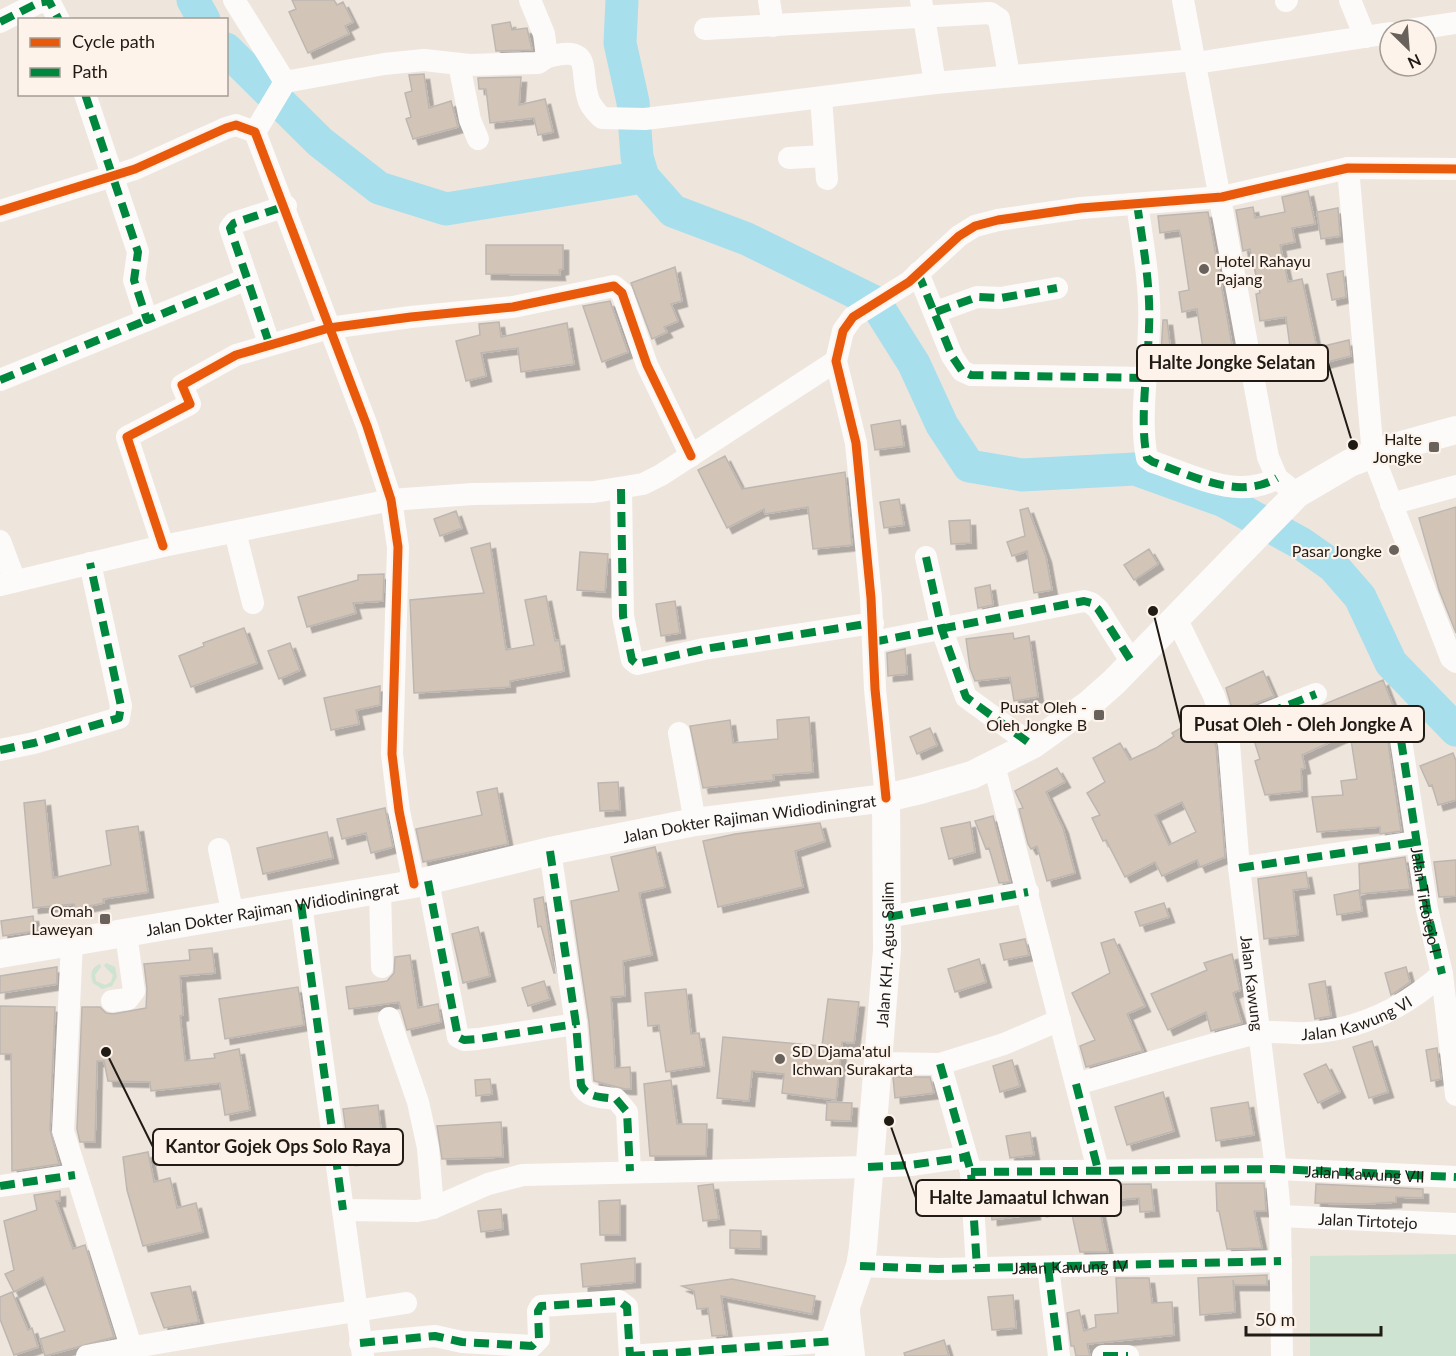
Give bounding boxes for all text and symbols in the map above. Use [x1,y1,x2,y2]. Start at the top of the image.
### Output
legend [18,18,228,96]
north arrow [1378,18,1438,78]
text: Cycle path [72,30,155,52]
text: N [1405,51,1424,73]
text: Path [72,60,108,82]
place label: Hotel Rahayu Pajang [1216,251,1311,288]
marker: Hotel Rahayu Pajang [1197,262,1211,276]
callout: Halte Jongke Selatan [1137,345,1328,381]
text: Halte Jongke Selatan [1149,351,1315,373]
place label: Halte Jongke [1373,429,1422,466]
marker: Halte Jongke [1427,440,1441,454]
place label: Pasar Jongke [1292,541,1382,560]
marker: Pasar Jongke [1387,543,1401,557]
place label: Pusat Oleh - Oleh Jongke B [986,697,1087,734]
callout: Pusat Oleh - Oleh Jongke A [1181,706,1424,742]
marker: Pusat Oleh - Oleh Jongke B [1092,708,1106,722]
text: Pusat Oleh - Oleh Jongke A [1194,713,1413,735]
street label: Jalan Dokter Rajiman Widiodiningrat [621,790,877,846]
street label: Jalan Tirtotejo I [1408,845,1446,955]
street label: Jalan Dokter Rajiman Widiodiningrat [144,877,400,939]
street label: Jalan KH. Agus Salim [871,881,897,1028]
place label: Omah Laweyan [31,901,93,938]
marker: Omah Laweyan [98,912,112,926]
street label: Jalan Kawung [1238,934,1268,1032]
street label: Jalan Kawung VI [1301,991,1415,1043]
place label: SD Djama'atul Ichwan Surakarta [792,1041,913,1078]
marker: SD Djama'atul Ichwan Surakarta [773,1052,787,1066]
callout: Kantor Gojek Ops Solo Raya [153,1129,403,1165]
text: Kantor Gojek Ops Solo Raya [165,1135,391,1157]
street label: Jalan Kawung VII [1305,1161,1425,1185]
callout: Halte Jamaatul Ichwan [916,1180,1121,1216]
text: Halte Jamaatul Ichwan [929,1186,1109,1208]
street label: Jalan Tirtotejo [1318,1208,1418,1232]
street label: Jalan Kawung IV [1012,1255,1128,1277]
scale bar [1246,1299,1381,1337]
text: 50 m [1255,1308,1295,1330]

